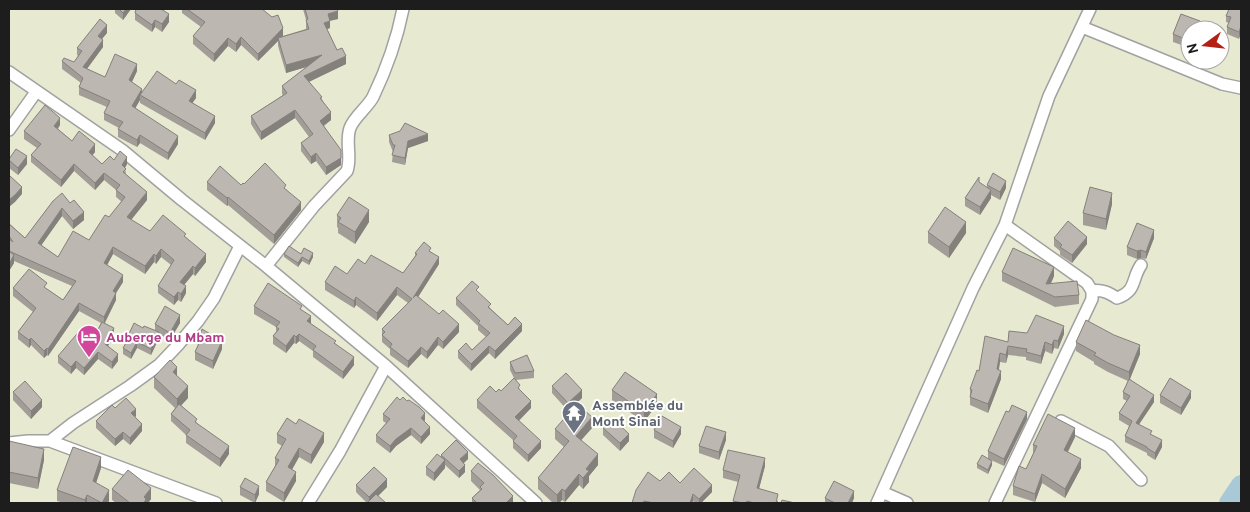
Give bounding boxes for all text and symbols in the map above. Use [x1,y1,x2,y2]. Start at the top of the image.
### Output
north arrow [1180,20,1230,70]
text: N [1184,41,1203,55]
hotel icon: Auberge du Mbam [76,324,102,358]
place label: Auberge du Mbam [106,330,225,347]
place label: Assemblée du Mont Sinai [592,398,683,431]
temple icon: Assemblée du Mont Sinai [561,400,587,434]

